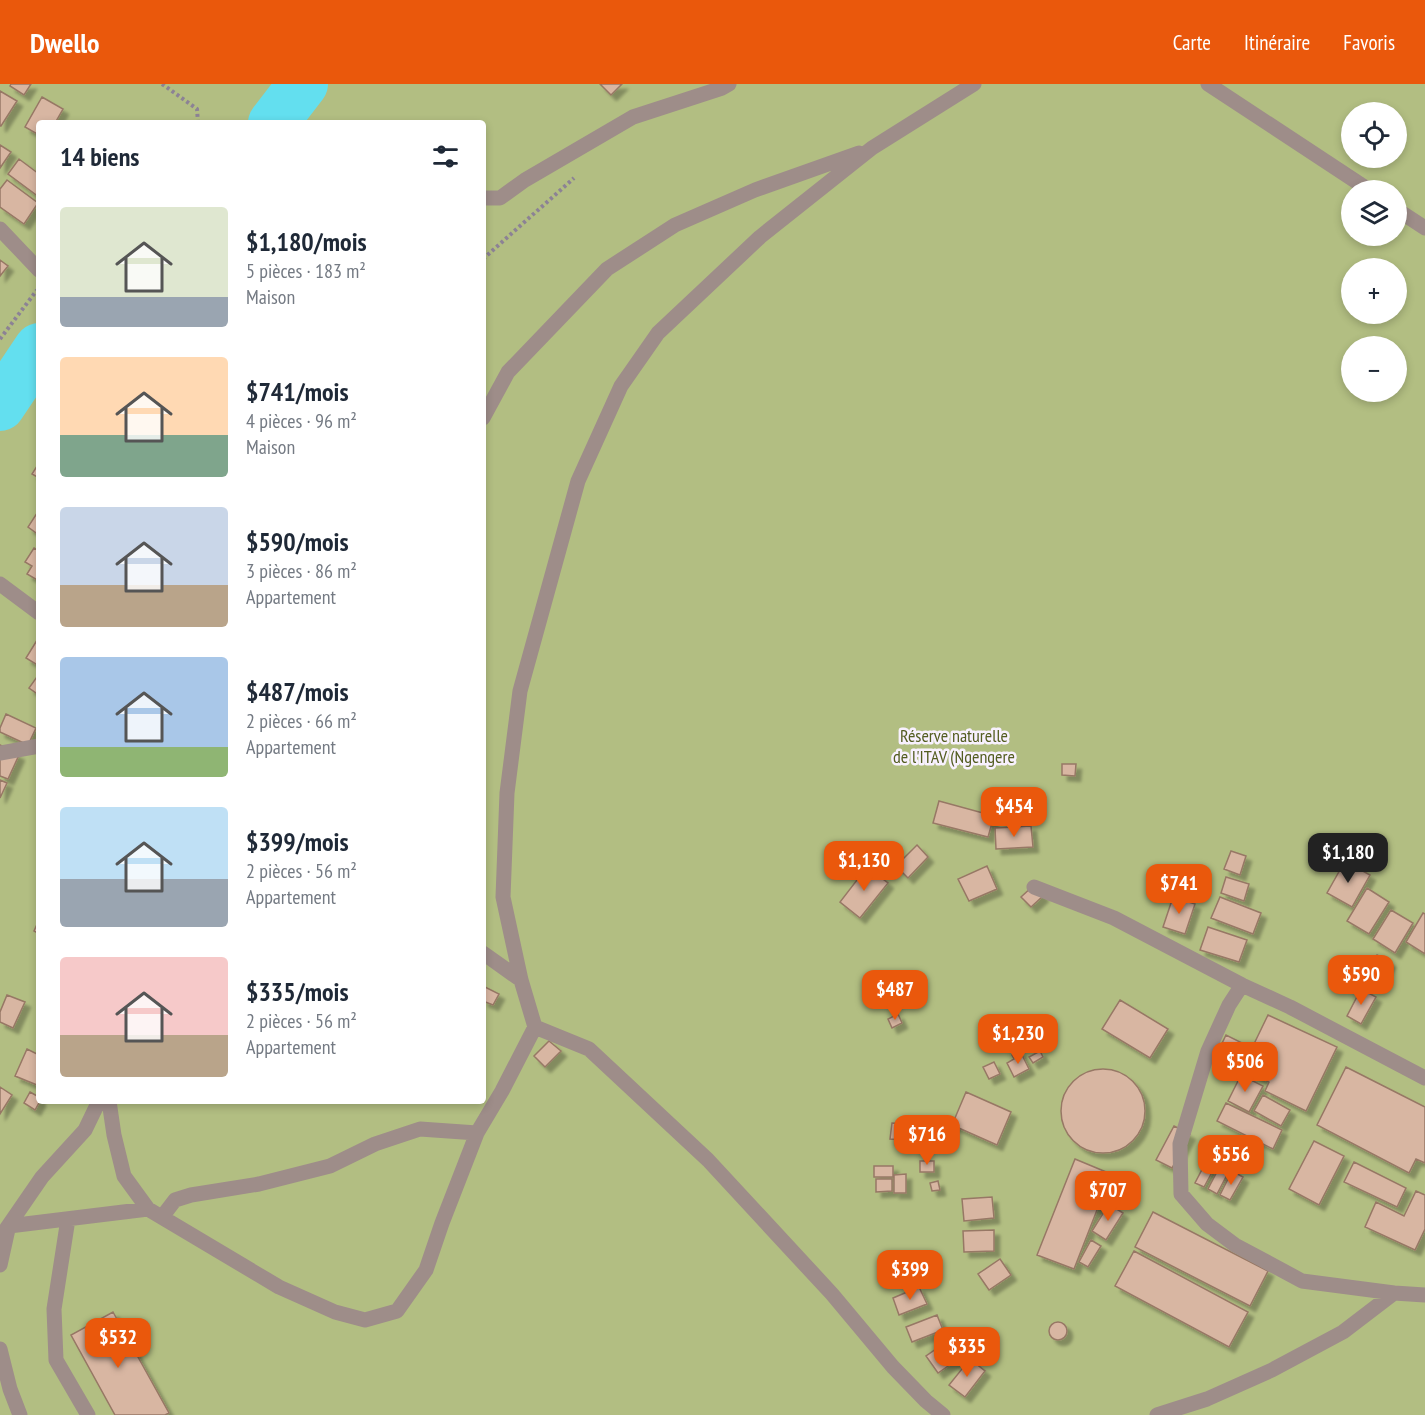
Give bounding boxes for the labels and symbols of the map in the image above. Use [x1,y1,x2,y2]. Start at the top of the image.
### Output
park label: Réserve naturelle de l'ITAV (Ngengere [893,724,1015,768]
pin: $454 [978,787,1050,838]
pin: $1,180 [1299,833,1397,884]
pin: $1,130 [815,841,913,892]
pin: $741 [1143,864,1215,915]
pin: $590 [1325,955,1397,1006]
pin: $487 [859,970,931,1021]
pin: $1,230 [969,1014,1067,1065]
pin: $506 [1209,1042,1281,1093]
pin: $716 [891,1115,963,1166]
pin: $556 [1195,1135,1267,1186]
pin: $707 [1072,1171,1144,1222]
pin: $399 [874,1250,946,1301]
pin: $532 [82,1318,154,1369]
pin: $335 [931,1327,1003,1378]

